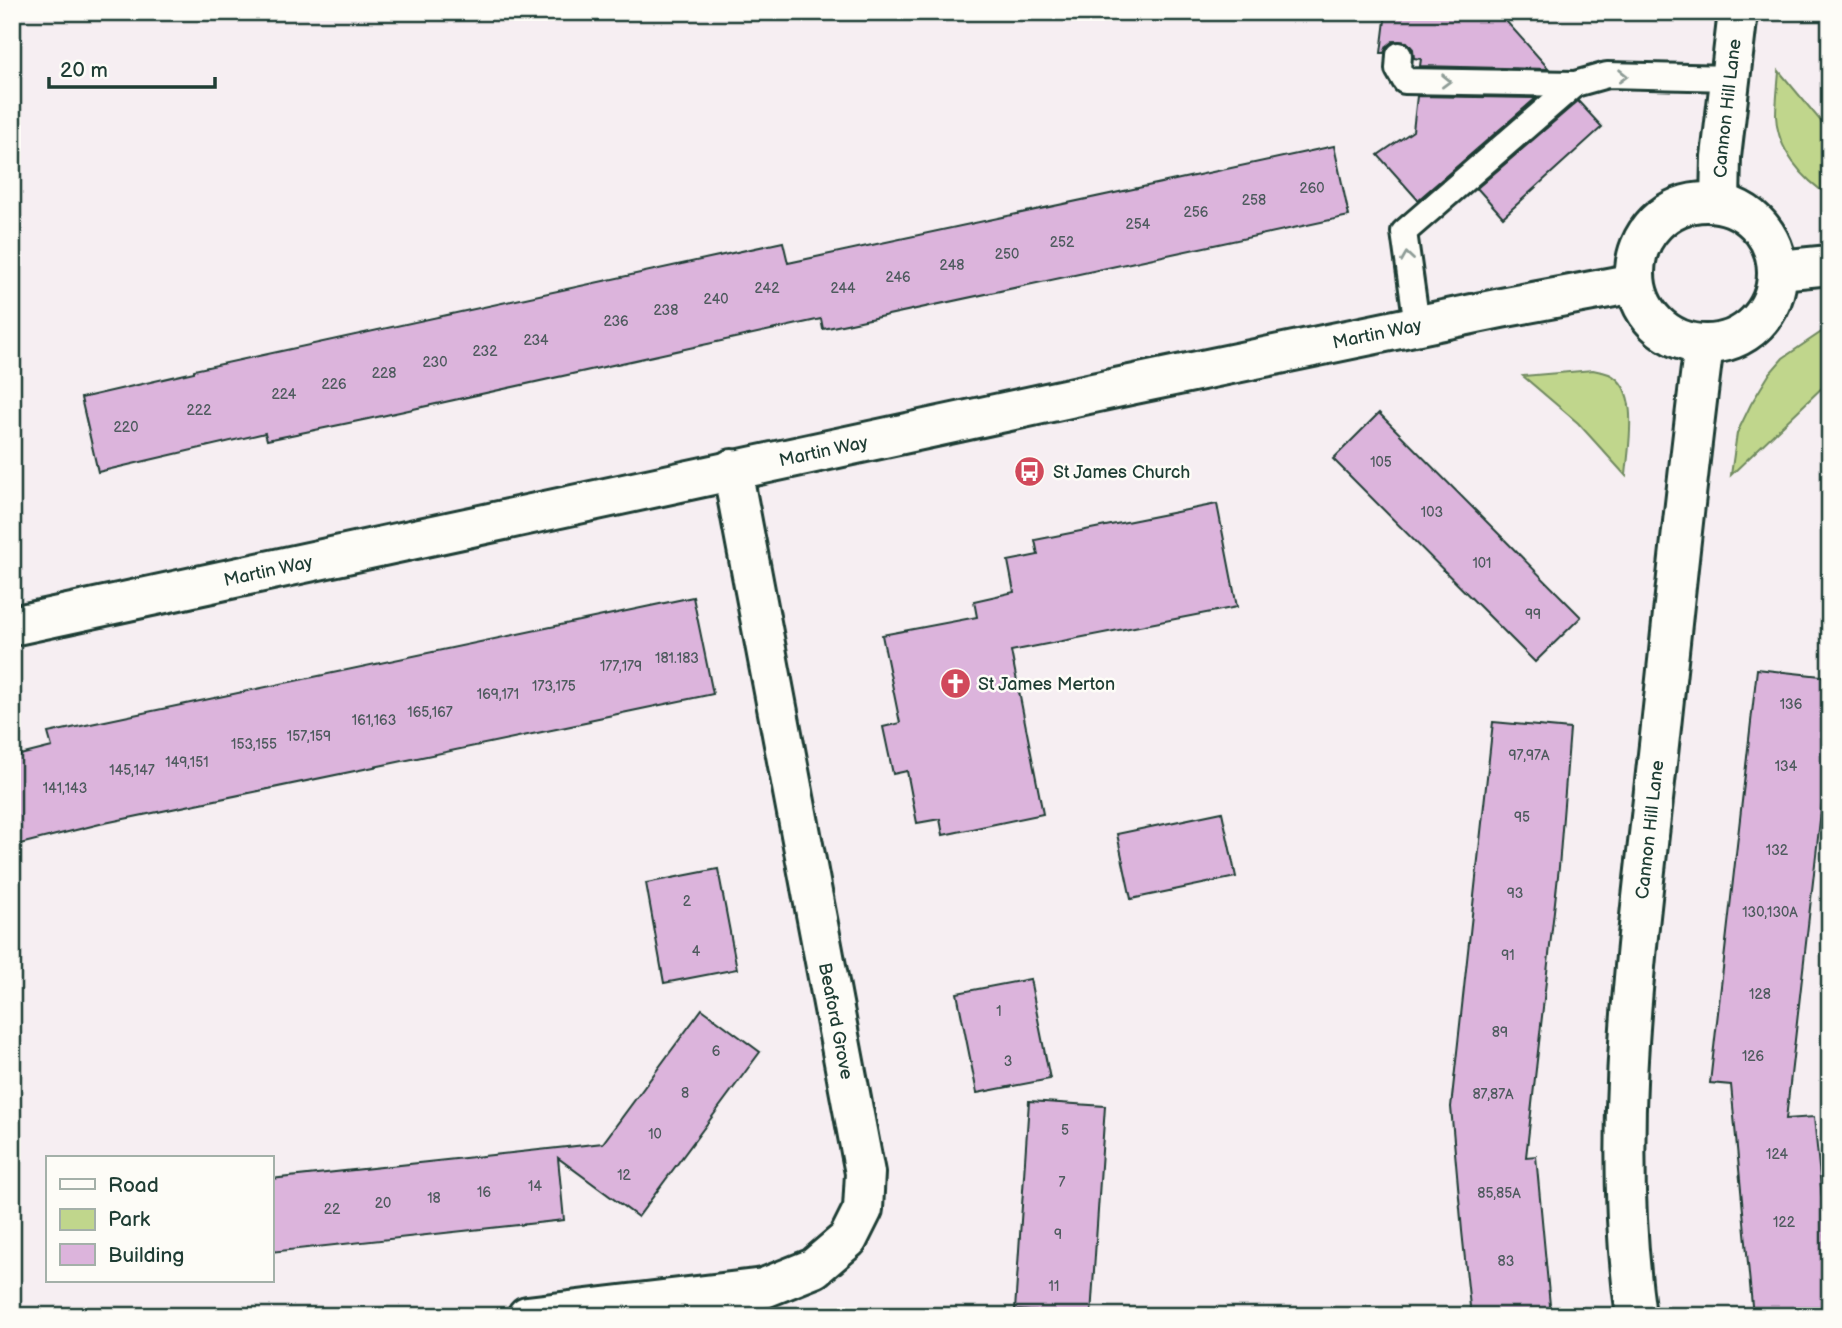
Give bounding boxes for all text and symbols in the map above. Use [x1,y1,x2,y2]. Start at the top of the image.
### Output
street label: Cannon Hill Lane [1711,37,1746,178]
scale bar [49,46,215,90]
text: 20 m [60,58,108,83]
one-way arrow [1618,68,1629,84]
one-way arrow [1441,74,1452,89]
house number: 260 [1299,180,1325,197]
house number: 258 [1242,192,1266,209]
house number: 256 [1184,204,1209,221]
house number: 254 [1126,216,1151,233]
house number: 252 [1050,234,1075,251]
house number: 250 [995,246,1019,263]
one-way arrow [1400,252,1415,263]
house number: 248 [940,257,964,274]
house number: 246 [885,269,911,286]
house number: 242 [755,280,780,297]
house number: 244 [830,280,856,297]
house number: 240 [704,291,728,308]
house number: 238 [654,302,678,319]
house number: 236 [603,313,629,330]
street label: Martin Way [1331,315,1424,354]
house number: 234 [523,332,549,349]
house number: 232 [473,343,498,360]
house number: 230 [423,354,447,371]
house number: 228 [372,365,396,382]
house number: 226 [321,376,347,393]
house number: 224 [272,386,297,403]
house number: 222 [187,402,212,419]
house number: 220 [114,419,138,436]
street label: Martin Way [777,432,871,471]
house number: 105 [1370,454,1392,471]
bus stop icon: St James Church [1013,455,1047,489]
place label: St James Church [1053,462,1190,483]
house number: 103 [1421,504,1443,521]
street label: Martin Way [222,551,315,591]
house number: 101 [1472,555,1492,572]
house number: 99 [1525,606,1541,623]
house number: 181.183 [655,650,699,667]
house number: 177,179 [600,658,642,675]
church icon: St James Merton [938,667,972,701]
place label: St James Merton [978,674,1115,695]
house number: 173,175 [532,678,576,695]
house number: 169,171 [477,686,519,703]
house number: 136 [1780,696,1803,713]
house number: 165,167 [407,704,453,721]
house number: 161,163 [352,712,396,729]
house number: 157,159 [287,728,331,745]
house number: 153,155 [231,736,277,753]
house number: 97,97A [1508,747,1550,764]
house number: 149,151 [165,754,209,771]
house number: 134 [1775,758,1798,775]
street label: Cannon Hill Lane [1632,759,1668,900]
house number: 145,147 [109,762,155,779]
house number: 141,143 [43,780,87,797]
house number: 95 [1514,809,1530,826]
house number: 132 [1766,842,1789,859]
house number: 93 [1507,885,1523,902]
house number: 2 [683,893,692,910]
house number: 130,130A [1742,904,1798,921]
house number: 4 [692,943,701,960]
house number: 91 [1501,947,1515,964]
street label: Beaford Grove [814,961,857,1082]
house number: 128 [1749,986,1771,1003]
house number: 1 [996,1003,1002,1020]
house number: 89 [1492,1024,1508,1041]
house number: 6 [712,1043,721,1060]
house number: 126 [1742,1048,1765,1065]
house number: 3 [1004,1053,1012,1070]
house number: 8 [681,1085,689,1102]
house number: 87,87A [1472,1086,1514,1103]
house number: 5 [1061,1122,1069,1139]
house number: 10 [648,1126,662,1143]
house number: 124 [1766,1146,1788,1163]
legend [46,1156,273,1282]
house number: 12 [617,1167,632,1184]
text: Road [108,1173,159,1198]
house number: 7 [1059,1174,1066,1191]
house number: 14 [528,1178,542,1195]
house number: 16 [477,1184,491,1201]
house number: 85,85A [1477,1185,1521,1202]
house number: 18 [427,1190,441,1207]
house number: 20 [375,1195,391,1212]
house number: 22 [324,1201,341,1218]
text: Park [108,1207,151,1232]
house number: 122 [1773,1214,1796,1231]
house number: 9 [1054,1226,1062,1243]
text: Building [108,1243,184,1268]
house number: 83 [1498,1253,1514,1270]
house number: 11 [1049,1278,1059,1295]

